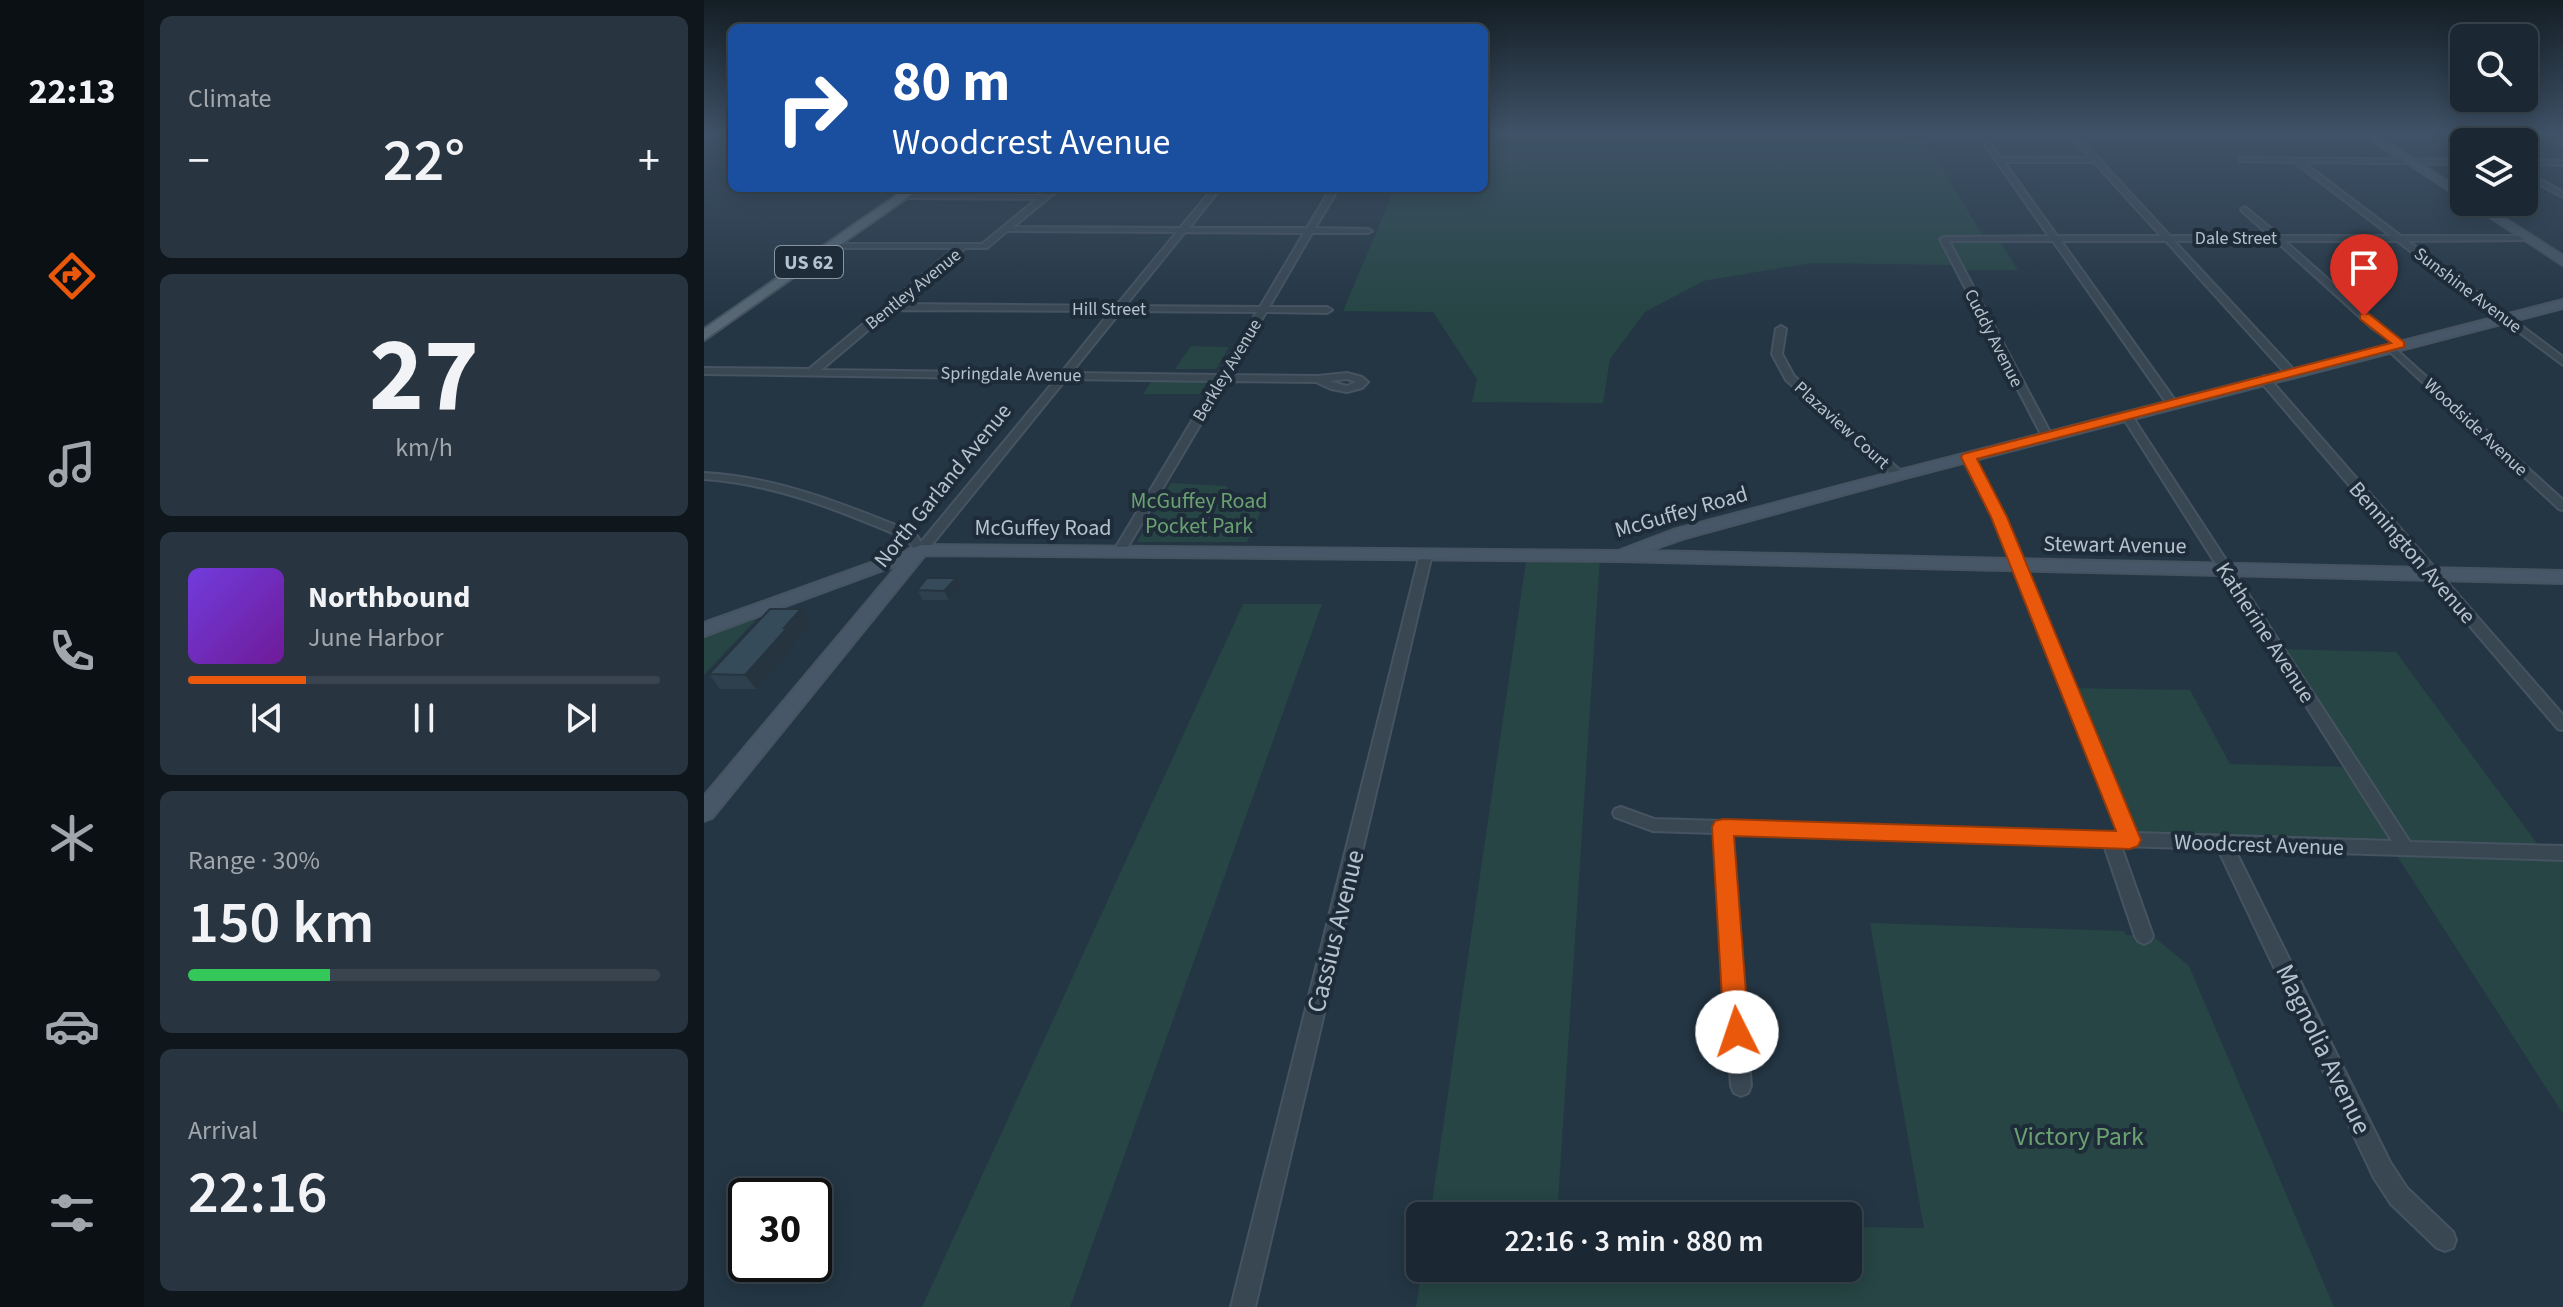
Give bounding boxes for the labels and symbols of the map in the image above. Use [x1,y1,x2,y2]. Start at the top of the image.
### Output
street label: Dale Street [2195,226,2277,251]
pin [2330,234,2398,316]
street label: Sunshine Avenue [2409,242,2527,339]
street label: Bentley Avenue [860,243,967,336]
road number: US 62 [775,246,843,278]
street label: Cuddy Avenue [1958,285,2029,392]
street label: Hill Street [1072,297,1146,322]
street label: Berkley Avenue [1187,314,1268,426]
street label: Springdale Avenue [940,361,1082,388]
street label: Woodside Avenue [2418,373,2533,482]
street label: Plazaview Court [1788,376,1895,475]
street label: North Garland Avenue [866,397,1019,575]
street label: Bennington Avenue [2341,474,2483,631]
street label: McGuffey Road [1611,478,1752,546]
park label: McGuffey Road Pocket Park [1131,485,1267,542]
street label: McGuffey Road [975,512,1111,544]
street label: Stewart Avenue [2043,528,2187,562]
street label: Katherine Avenue [2208,556,2323,709]
street label: Woodcrest Avenue [2173,826,2345,864]
street label: Cassius Avenue [1297,846,1374,1016]
street label: Magnolia Avenue [2266,958,2381,1140]
position arrow [1695,990,1779,1074]
park label: Victory Park [2014,1118,2144,1155]
speed limit sign: 30 [728,1178,832,1282]

